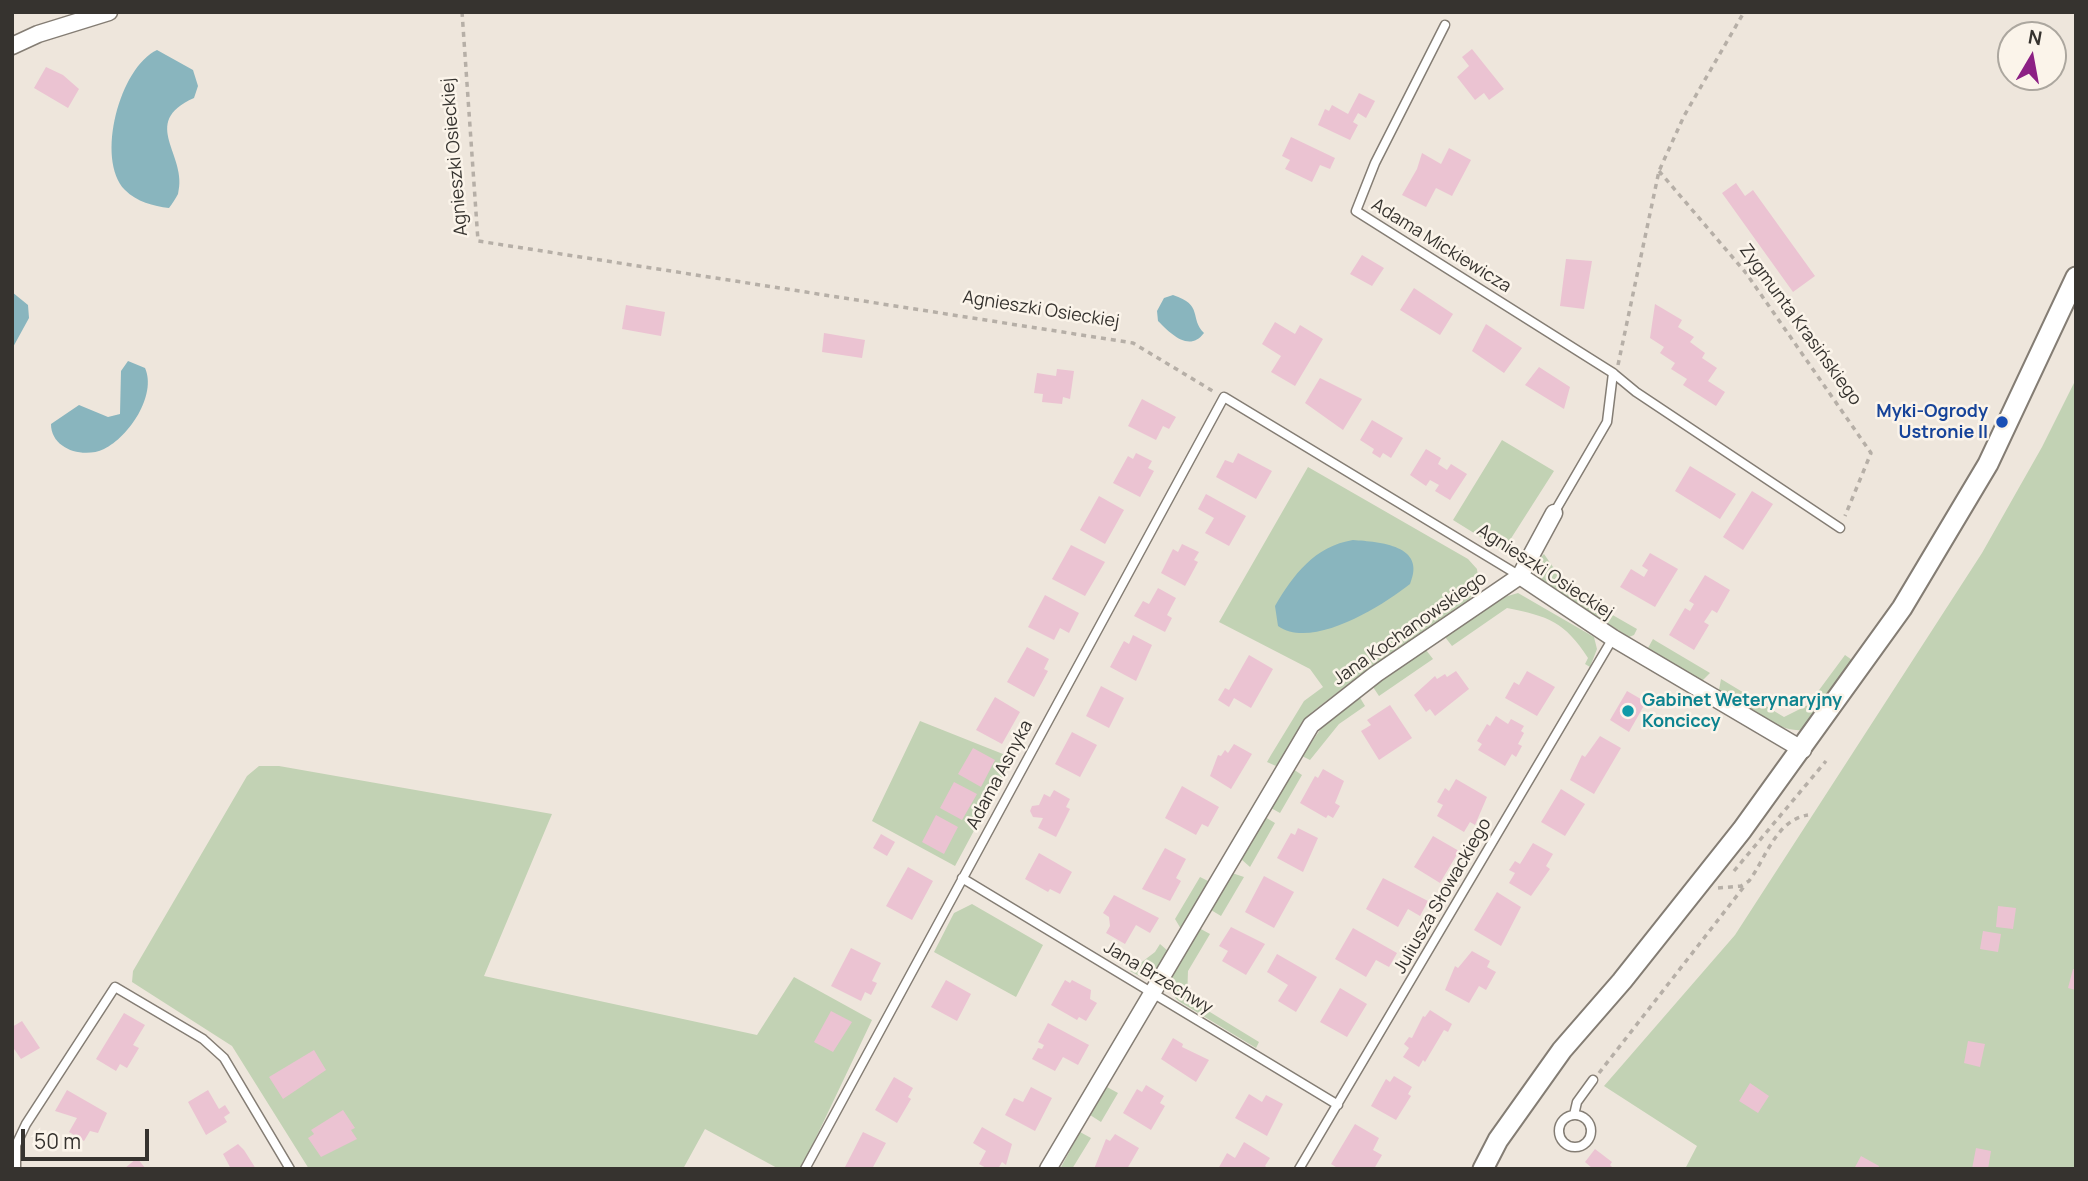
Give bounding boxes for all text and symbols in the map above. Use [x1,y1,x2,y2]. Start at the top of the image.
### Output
north arrow [1997,21,2067,91]
text: N [2026,23,2044,51]
street label: Agnieszki Osieckiej [437,77,473,237]
street label: Adama Mickiewicza [1367,194,1515,298]
street label: Zygmunta Krasińskiego [1734,240,1866,410]
street label: Agnieszki Osieckiej [961,287,1121,333]
place label: Myki-Ogrody Ustronie II [1876,401,1988,444]
marker: Myki-Ogrody Ustronie II [1994,414,2010,430]
street label: Agnieszki Osieckiej [1473,520,1617,624]
street label: Jana Kochanowskiego [1329,568,1491,690]
place label: Gabinet Weterynaryjny Konciccy [1642,690,1842,732]
marker: Gabinet Weterynaryjny Konciccy [1620,703,1636,719]
street label: Adama Asnyka [962,717,1038,833]
street label: Juliusza Słowackiego [1390,814,1496,978]
street label: Jana Brzechwy [1100,937,1216,1019]
scale bar [24,1114,152,1158]
text: 50 m [34,1127,81,1155]

